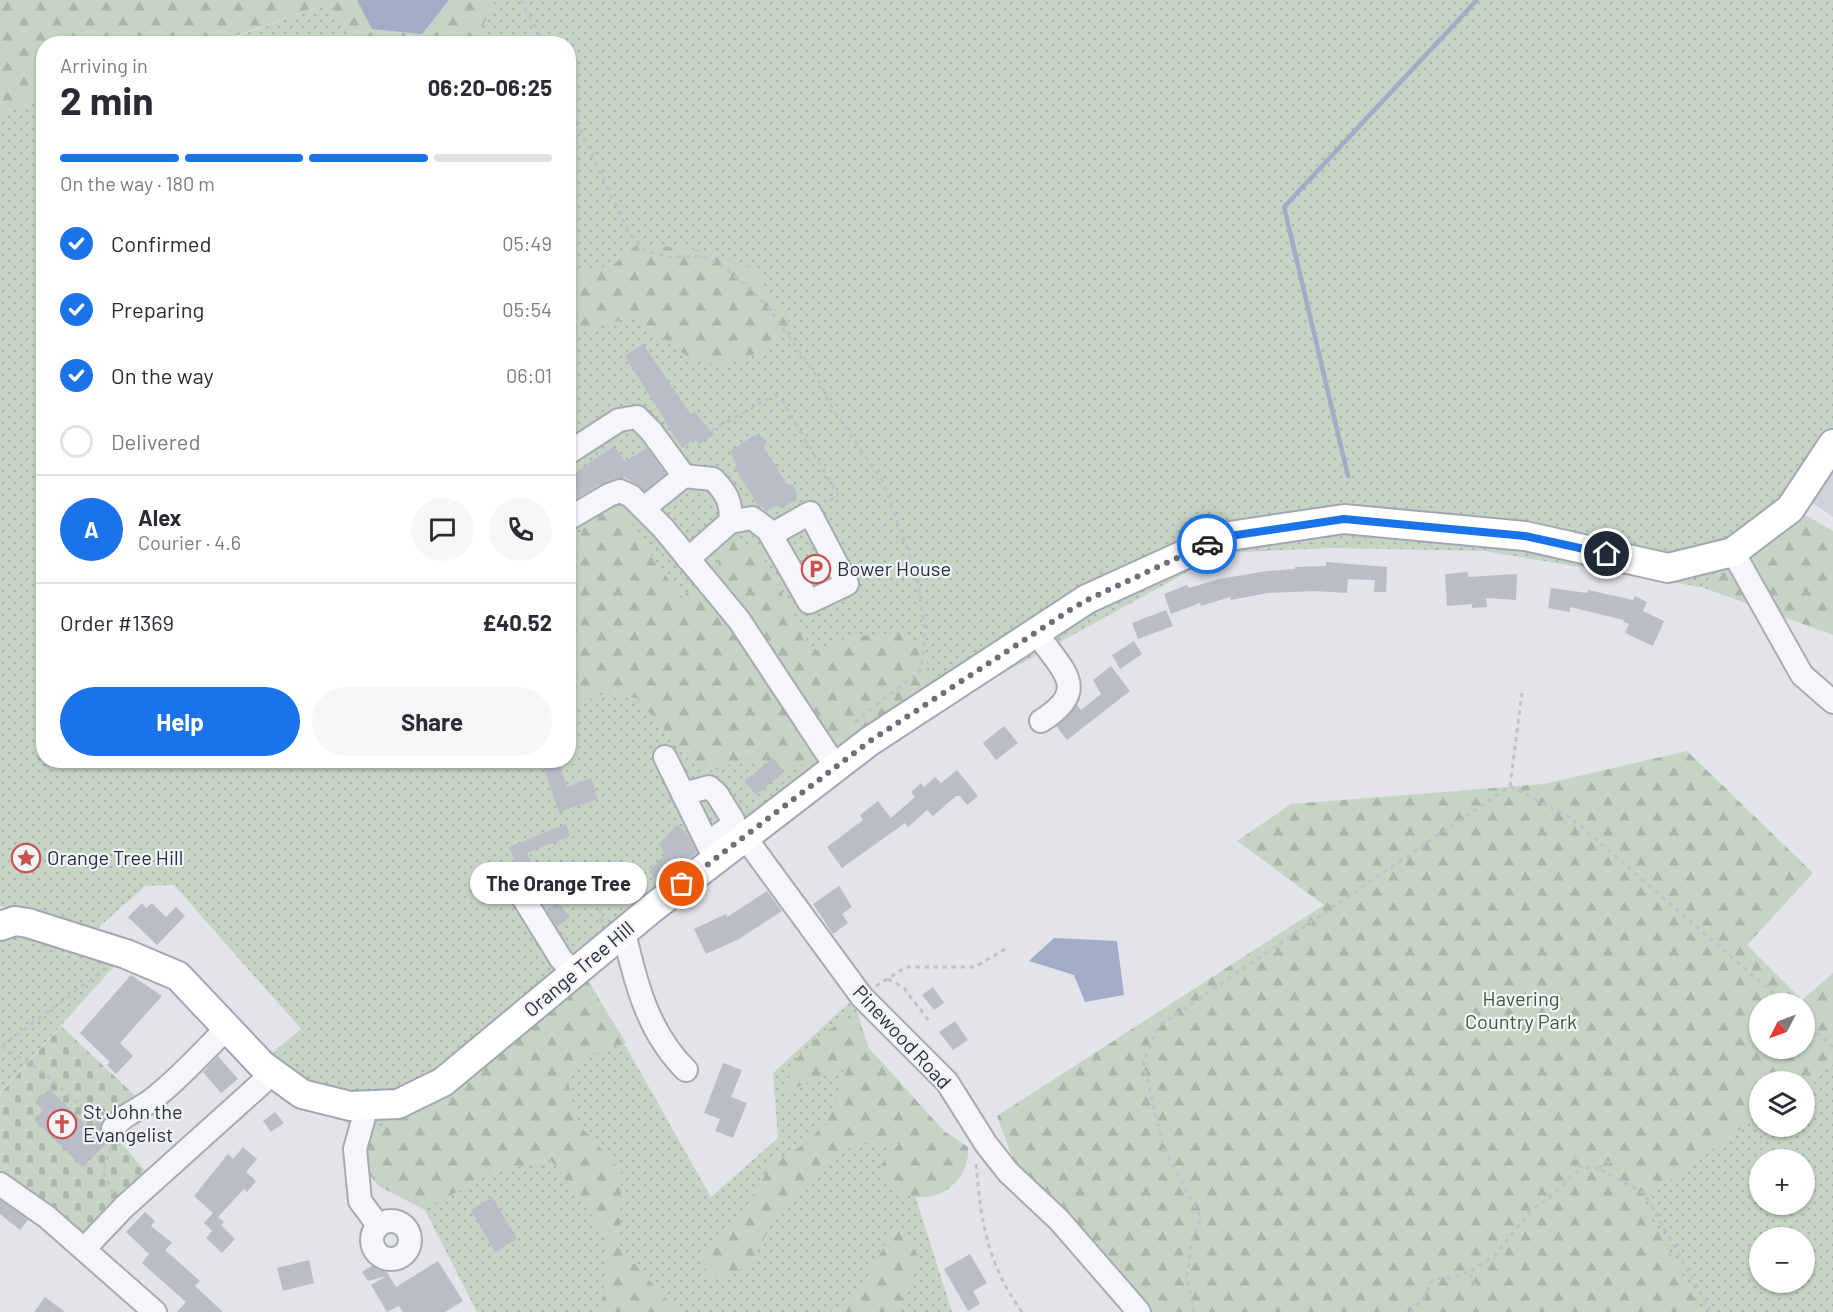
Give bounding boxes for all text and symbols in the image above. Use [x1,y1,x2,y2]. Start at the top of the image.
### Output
text: Arriving in [60,53,148,77]
text: 06:20–06:25 [428,74,552,100]
text: 2 min [60,76,153,123]
text: On the way · 180 m [60,171,215,195]
icon: check [60,227,93,260]
text: Confirmed [111,230,211,256]
text: 05:49 [502,231,552,255]
icon: check [60,293,93,326]
text: Preparing [111,296,204,322]
text: 05:54 [502,297,552,321]
icon: check [60,359,93,392]
text: On the way [111,362,214,388]
text: 06:01 [506,363,552,387]
text: Delivered [111,428,200,454]
button: chat [411,498,474,561]
button: phone [489,498,552,561]
text: Alex [138,504,181,530]
courier [1177,514,1237,574]
text: A [84,516,99,542]
icon: car [1191,528,1224,561]
pin [1581,528,1632,579]
text: Courier · 4.6 [138,530,241,554]
icon: home [1590,537,1623,570]
parking icon: Bower House [800,553,832,585]
place label: Bower House [837,556,951,580]
text: Order #1369 [60,609,174,635]
text: £40.52 [483,609,552,635]
button: Help [60,687,300,756]
button: Share [312,687,552,756]
place icon: Orange Tree Hill [10,842,42,874]
place label: Orange Tree Hill [47,845,183,869]
pin [656,858,707,909]
callout: The Orange Tree [469,863,646,905]
icon: bag [665,867,698,900]
text: The Orange Tree [486,871,631,895]
street label: Orange Tree Hill [518,915,638,1021]
street label: Pinewood Road [849,979,957,1093]
park label: Havering Country Park [1465,986,1577,1033]
north arrow [1749,993,1815,1059]
map controls [1749,993,1815,1293]
button: layers [1749,1071,1815,1137]
place label: St John the Evangelist [83,1099,183,1146]
church icon: St John the Evangelist [46,1108,78,1140]
button: + [1749,1149,1815,1215]
button: − [1749,1227,1815,1293]

